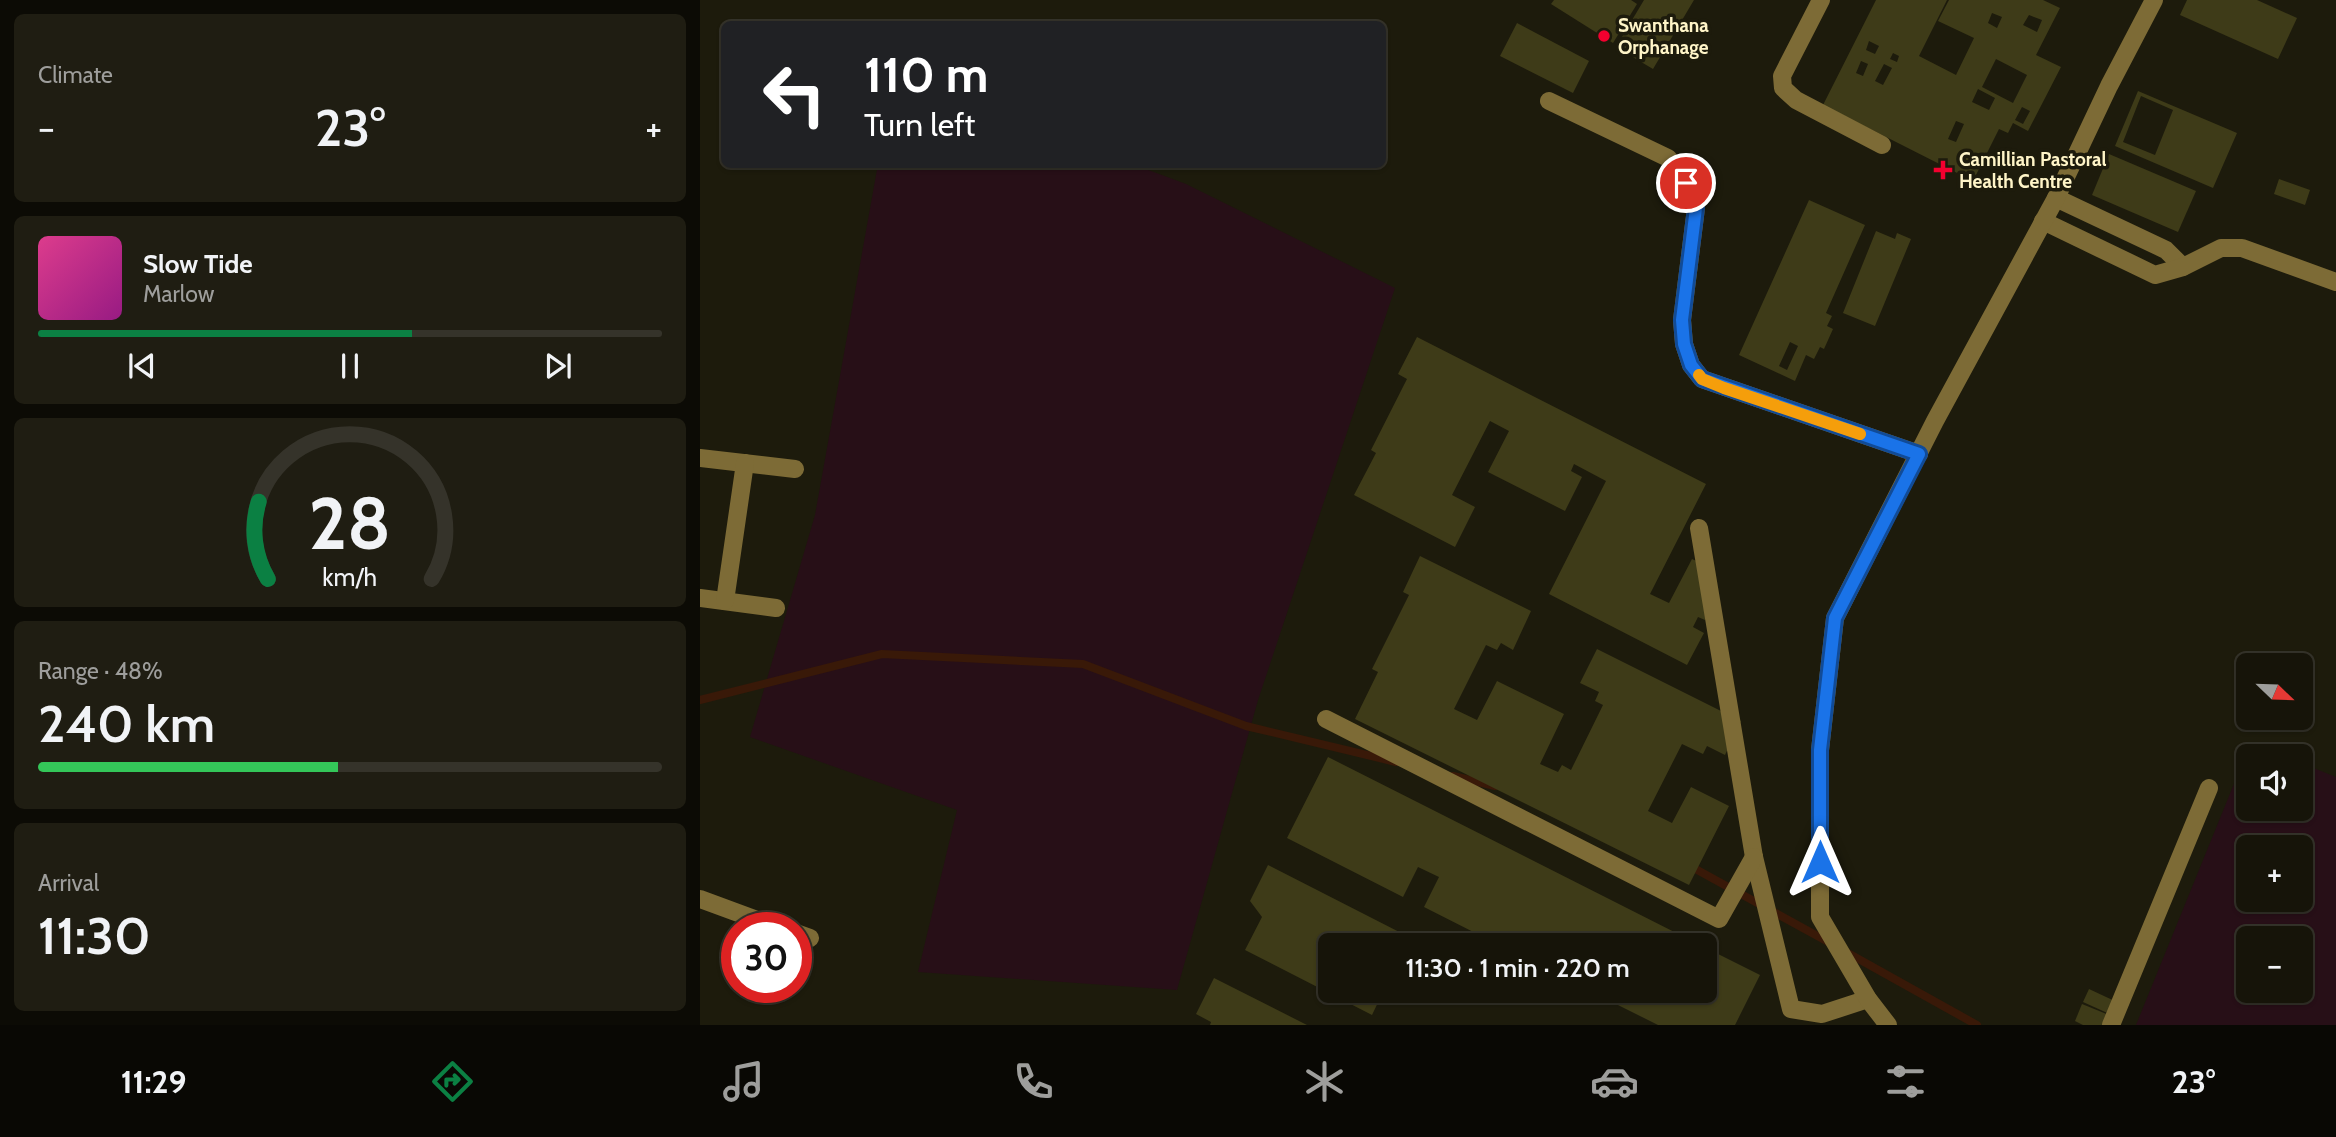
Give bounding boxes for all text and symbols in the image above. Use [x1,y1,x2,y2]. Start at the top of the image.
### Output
place label: Swanthana Orphanage [1618,14,1709,59]
marker: Swanthana Orphanage [1596,28,1612,44]
text: 110 m [864,45,988,104]
icon: left [749,49,840,140]
text: Climate [38,61,113,89]
text: 23° [315,96,385,159]
text: − [38,104,55,151]
text: + [645,104,662,151]
text: Turn left [864,105,975,144]
place label: Camillian Pastoral Health Centre [1959,148,2106,193]
pin [1656,153,1716,213]
marker: Camillian Pastoral Health Centre [1933,160,1953,180]
icon: arrive [1667,164,1705,202]
text: Slow Tide [143,248,253,280]
text: Marlow [143,280,214,308]
icon: previous [123,347,161,385]
icon: pause [331,347,369,385]
icon: next [539,347,577,385]
text: 28 [309,479,391,567]
text: km/h [323,561,377,591]
north arrow [2236,653,2314,730]
map controls [2236,653,2313,1003]
text: Range · 48% [38,657,163,685]
text: 240 km [38,692,215,755]
button: sound [2236,744,2313,821]
position arrow [1783,825,1857,899]
button: + [2236,835,2313,912]
text: Arrival [38,869,99,897]
text: 11:30 [38,904,151,967]
speed limit sign: 30 [721,912,812,1003]
button: − [2236,926,2313,1003]
text: 11:30 · 1 min · 220 m [1405,952,1630,984]
icon: directions [428,1057,477,1106]
icon: music [719,1057,768,1106]
icon: phone [1009,1057,1058,1106]
icon: climate [1300,1057,1349,1106]
icon: car [1590,1057,1639,1106]
icon: filters [1881,1057,1930,1106]
text: 11:29 [121,1062,186,1101]
text: 23° [2172,1062,2215,1101]

